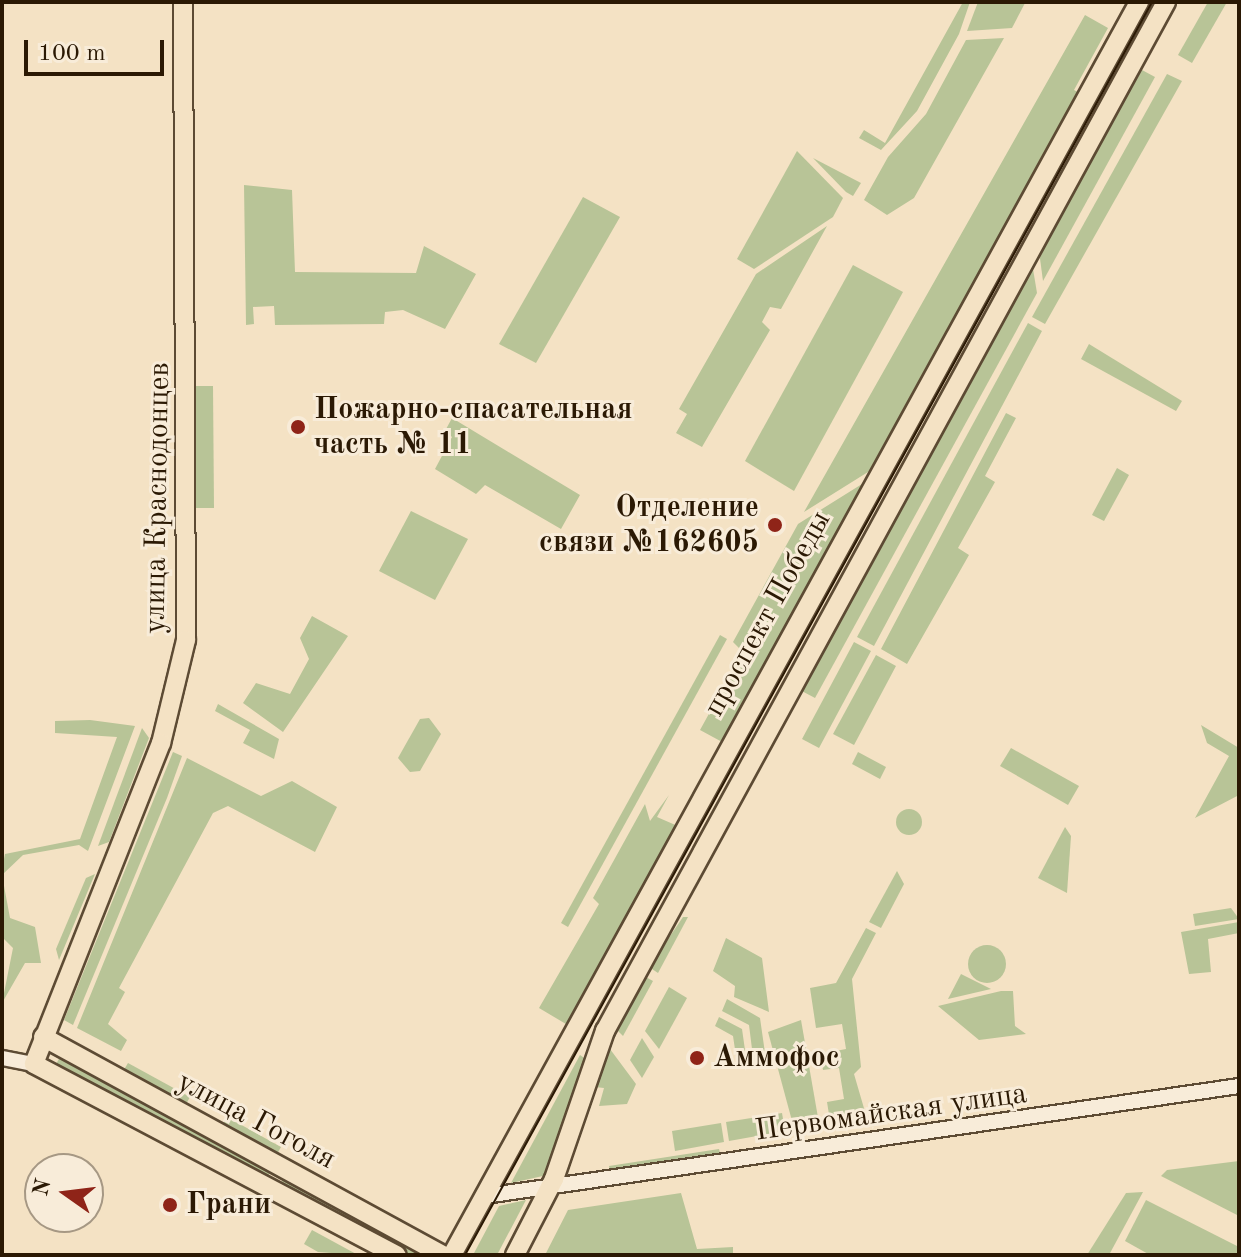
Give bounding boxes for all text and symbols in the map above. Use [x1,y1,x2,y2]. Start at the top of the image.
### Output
scale bar [28,24,168,74]
text: 100 m [38,42,106,66]
street label: улица Краснодонцев [138,362,178,634]
place label: Пожарно-спасательная часть № 11 [314,392,633,462]
marker: Пожарно-спасательная часть № 11 [289,418,307,436]
place label: Отделение связи №162605 [539,490,759,560]
street label: проспект Победы [697,505,839,723]
marker: Отделение связи №162605 [766,516,784,534]
place label: Аммофос [713,1040,840,1076]
marker: Аммофос [688,1049,706,1067]
street label: улица Гоголя [171,1064,341,1178]
street label: Первомайская улица [753,1076,1029,1150]
north arrow [24,1153,104,1233]
text: N [30,1177,55,1198]
place label: Грани [186,1187,271,1223]
marker: Грани [161,1196,179,1214]

